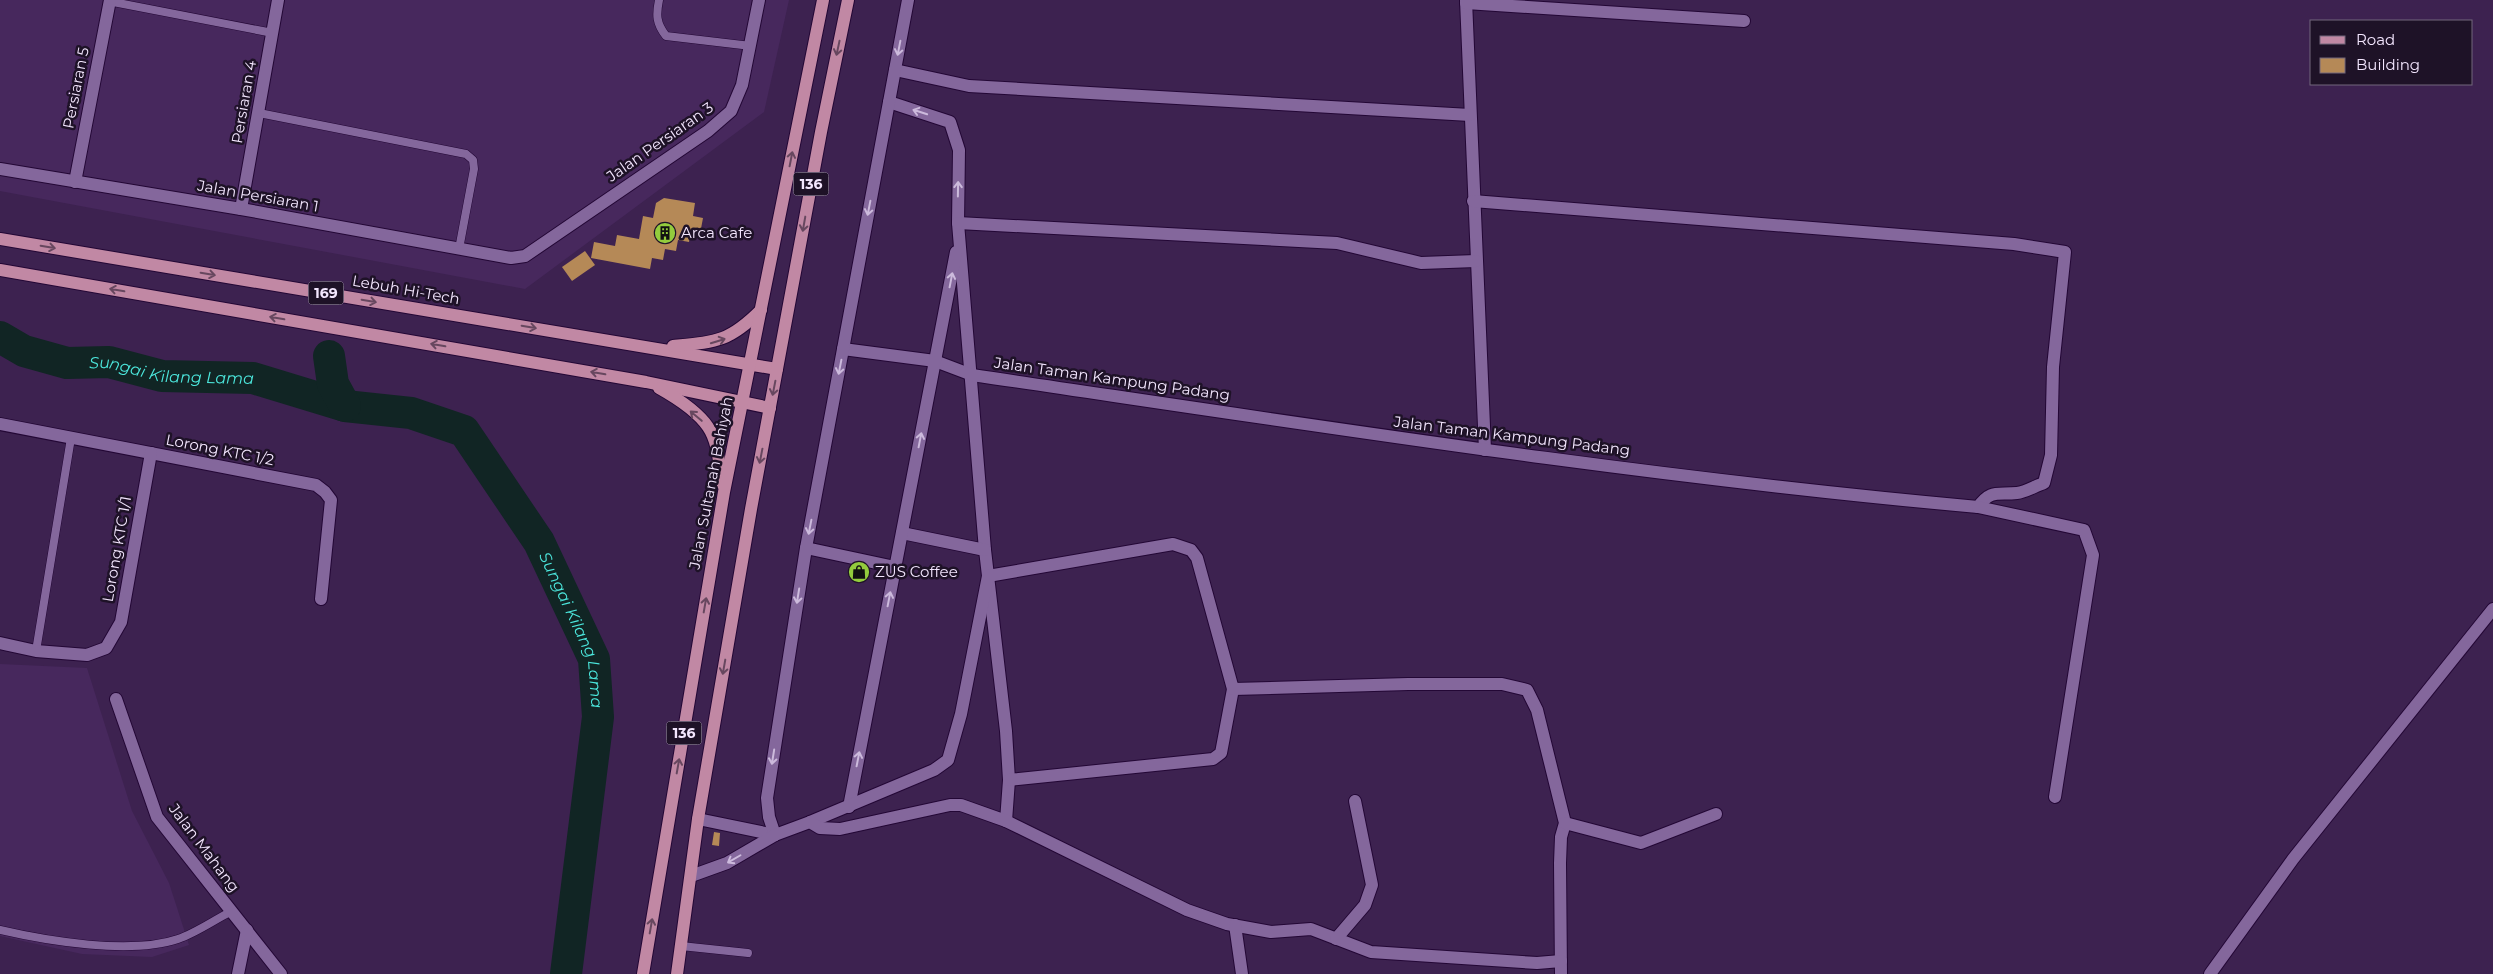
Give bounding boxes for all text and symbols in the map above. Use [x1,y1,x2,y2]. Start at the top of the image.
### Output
legend [2310,20,2473,85]
text: Road [2356,30,2395,49]
one-way arrow [833,39,842,55]
one-way arrow [894,40,904,56]
street label: Persiaran 5 [58,46,93,130]
text: Building [2356,55,2420,74]
street label: Persiaran 4 [227,59,260,145]
street label: Jalan Persiaran 3 [602,98,717,186]
one-way arrow [912,107,928,116]
one-way arrow [787,151,797,167]
road number: 136 [794,172,828,195]
street label: Jalan Persiaran 1 [195,175,320,216]
one-way arrow [954,181,963,197]
one-way arrow [864,199,874,215]
one-way arrow [798,216,808,232]
building icon: Arca Cafe [653,221,677,245]
place label: Arca Cafe [681,223,752,242]
one-way arrow [40,242,56,252]
one-way arrow [200,269,216,279]
street label: Lebuh Hi-Tech [351,271,461,308]
one-way arrow [947,273,956,289]
road number: 169 [308,282,344,304]
one-way arrow [110,284,126,294]
one-way arrow [360,296,376,306]
one-way arrow [270,312,286,322]
one-way arrow [520,323,536,333]
one-way arrow [710,335,726,345]
one-way arrow [430,340,446,350]
street label: Jalan Taman Kampung Padang [992,352,1231,404]
water label: Sungai Kilang Lama [89,353,254,388]
one-way arrow [834,359,844,375]
one-way arrow [590,368,606,378]
one-way arrow [768,380,778,396]
street label: Jalan Sultanah Bahiyah [684,395,737,572]
one-way arrow [690,410,703,421]
street label: Jalan Taman Kampung Padang [1392,411,1631,459]
street label: Lorong KTC 1/2 [164,430,276,469]
one-way arrow [916,432,925,448]
one-way arrow [756,447,765,463]
street label: Lorong KTC 1/1 [98,494,135,603]
one-way arrow [804,519,814,535]
water label: Sungai Kilang Lama [535,549,606,709]
shop icon: ZUS Coffee [847,560,871,584]
place label: ZUS Coffee [875,562,958,581]
one-way arrow [793,588,803,604]
one-way arrow [885,592,894,608]
one-way arrow [701,598,711,614]
one-way arrow [719,659,729,675]
road number: 136 [666,721,702,744]
one-way arrow [768,748,778,764]
one-way arrow [854,751,863,767]
one-way arrow [674,758,684,774]
street label: Jalan Mahang [164,799,244,896]
one-way arrow [728,854,742,864]
one-way arrow [647,918,657,934]

